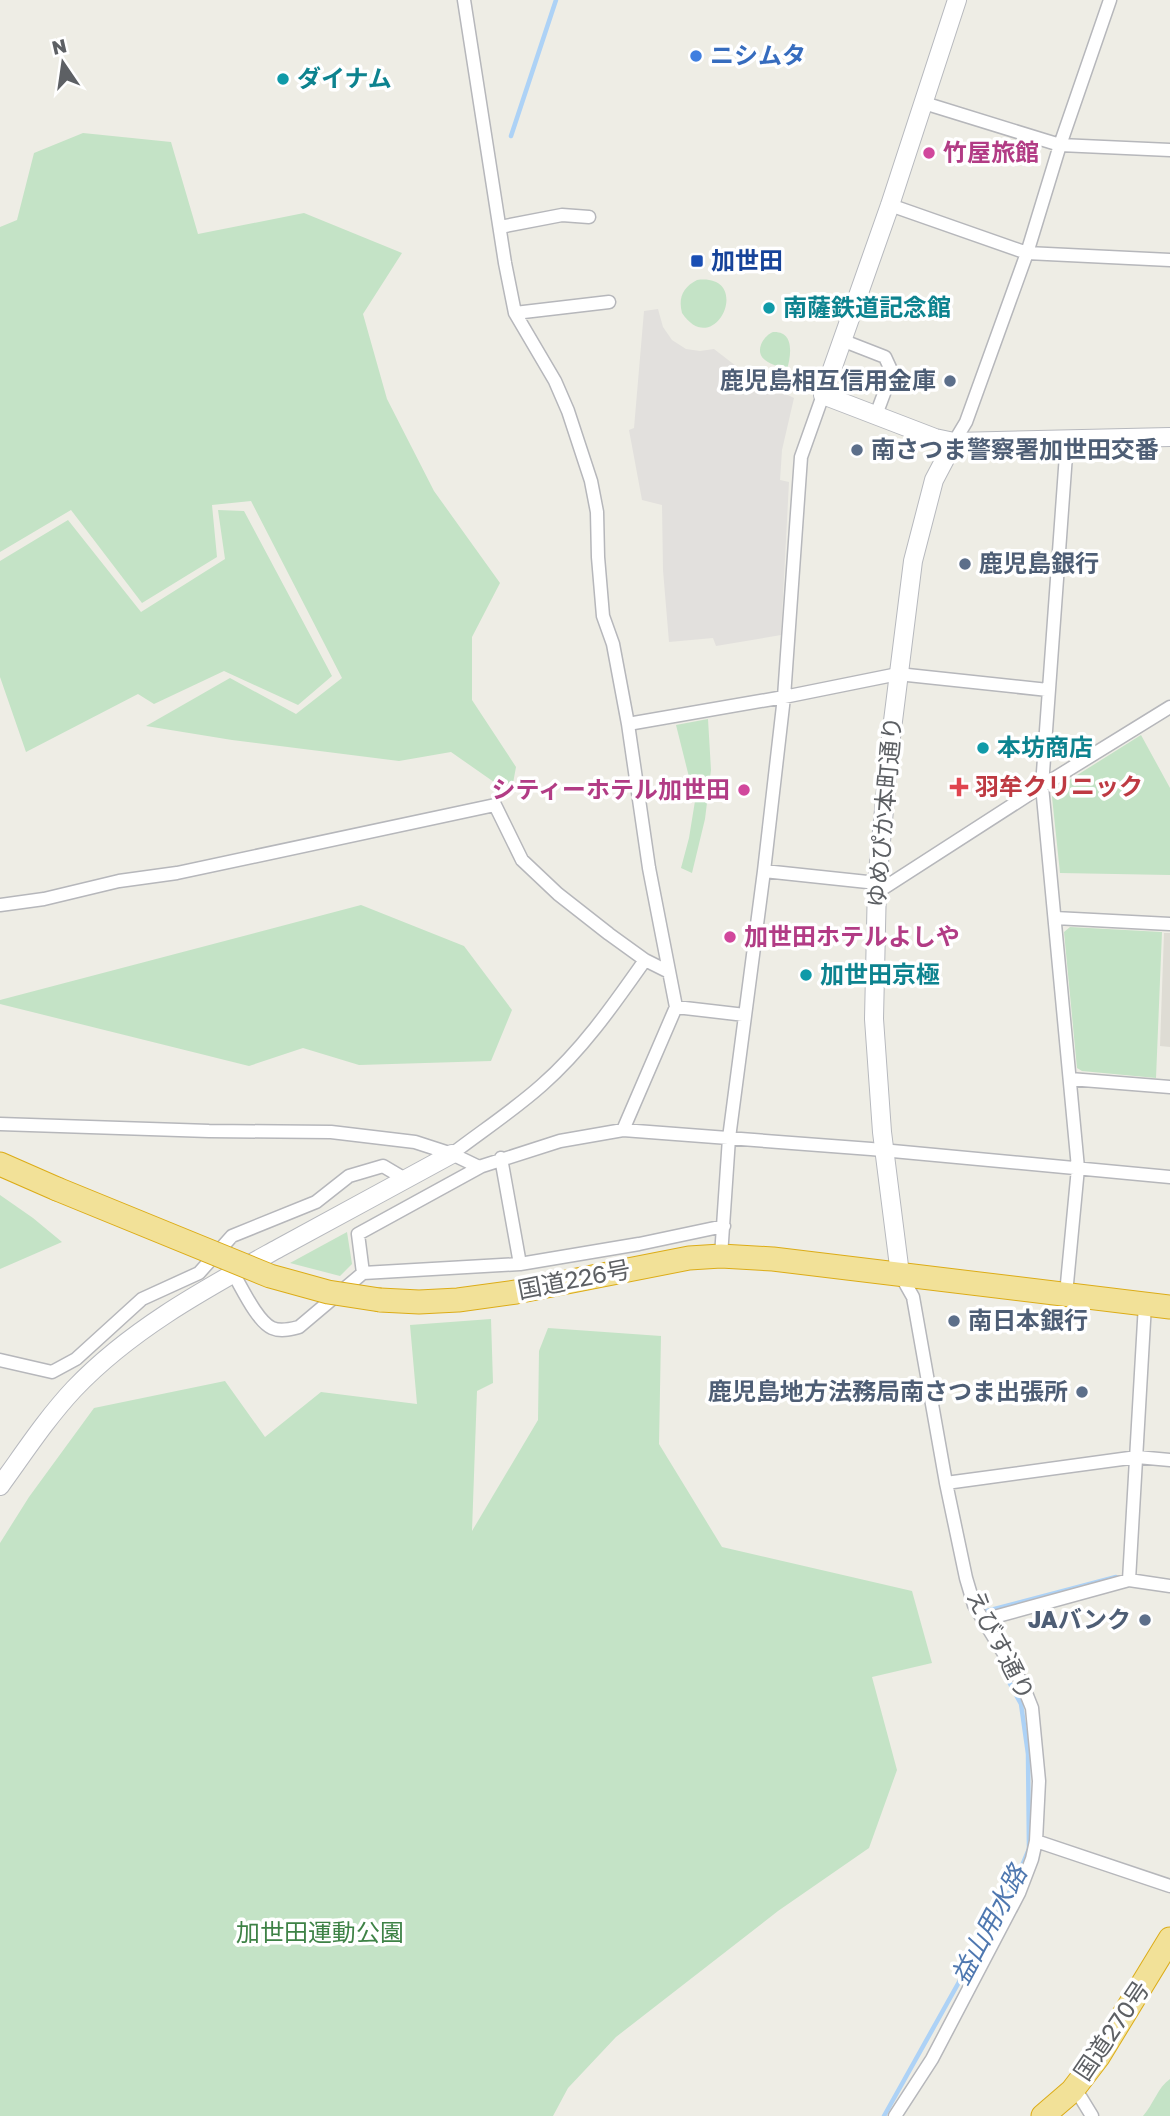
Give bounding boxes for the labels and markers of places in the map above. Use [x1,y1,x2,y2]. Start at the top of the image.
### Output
place label: ニシムタ [710,40,806,69]
marker: ニシムタ [688,48,704,64]
place label: ダイナム [297,63,392,92]
marker: ダイナム [275,71,291,87]
place label: 竹屋旅館 [943,137,1039,166]
marker: 竹屋旅館 [921,145,937,161]
place label: 加世田 [711,245,783,274]
marker: 加世田 [689,253,705,269]
place label: 南薩鉄道記念館 [783,292,951,321]
marker: 南薩鉄道記念館 [761,300,777,316]
place label: 鹿児島相互信用金庫 [720,365,936,394]
marker: 鹿児島相互信用金庫 [942,373,958,389]
place label: 南さつま警察署加世田交番 [871,434,1159,463]
marker: 南さつま警察署加世田交番 [849,442,865,458]
place label: 鹿児島銀行 [979,548,1099,577]
marker: 鹿児島銀行 [957,556,973,572]
place label: 本坊商店 [997,732,1093,761]
marker: 本坊商店 [975,740,991,756]
place label: 羽牟クリニック [975,771,1143,800]
place label: シティーホテル加世田 [491,774,730,803]
marker: 羽牟クリニック [949,777,969,797]
marker: シティーホテル加世田 [736,782,752,798]
place label: 加世田ホテルよしや [744,921,960,950]
marker: 加世田ホテルよしや [722,929,738,945]
place label: 加世田京極 [820,959,940,988]
marker: 加世田京極 [798,967,814,983]
place label: 南日本銀行 [968,1305,1088,1334]
marker: 南日本銀行 [946,1313,962,1329]
place label: 鹿児島地方法務局南さつま出張所 [708,1376,1068,1405]
marker: 鹿児島地方法務局南さつま出張所 [1074,1384,1090,1400]
place label: JAバンク [1028,1604,1131,1633]
marker: JAバンク [1137,1612,1153,1628]

